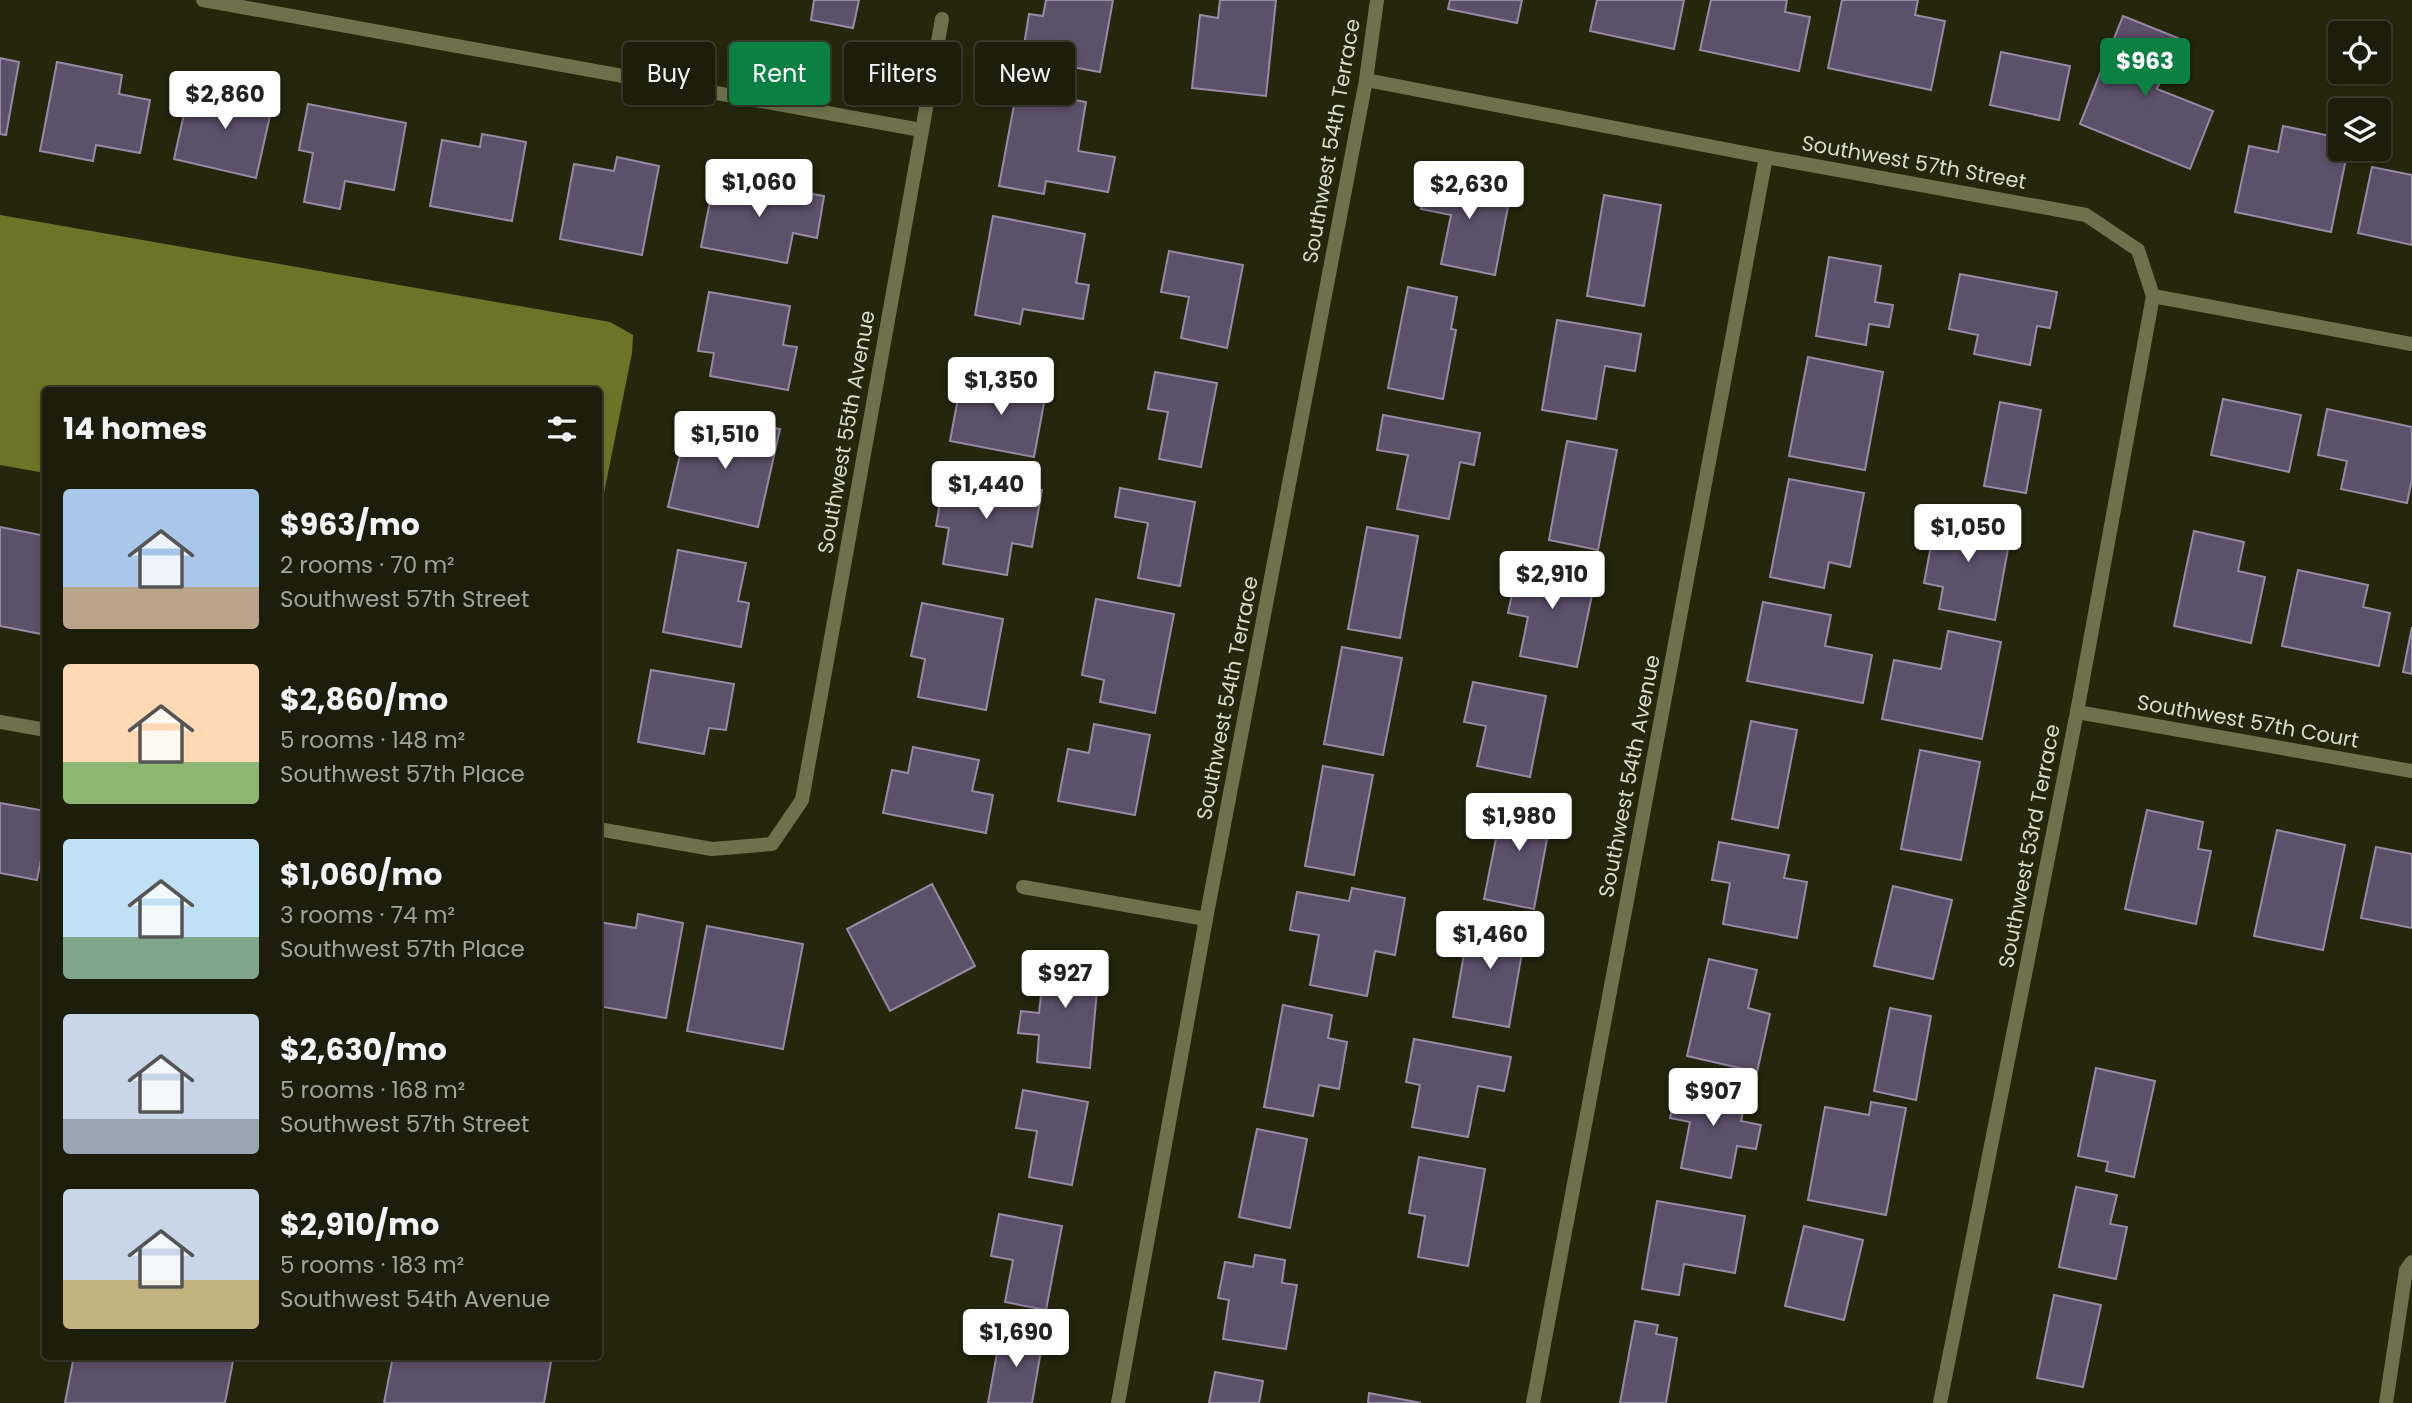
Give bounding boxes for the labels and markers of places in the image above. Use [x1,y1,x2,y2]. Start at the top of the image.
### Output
pin: $963 [2104,38,2186,98]
pin: $2,860 [168,72,282,131]
pin: $1,060 [702,160,816,219]
pin: $2,630 [1412,162,1526,221]
pin: $1,350 [944,358,1058,417]
pin: $1,510 [668,412,782,471]
pin: $1,440 [929,462,1043,521]
pin: $1,050 [1911,504,2025,564]
pin: $2,910 [1495,552,1609,611]
pin: $1,980 [1462,794,1576,853]
pin: $1,460 [1433,912,1547,971]
pin: $927 [1024,950,1106,1010]
pin: $907 [1672,1068,1754,1128]
pin: $1,690 [959,1310,1073,1369]

